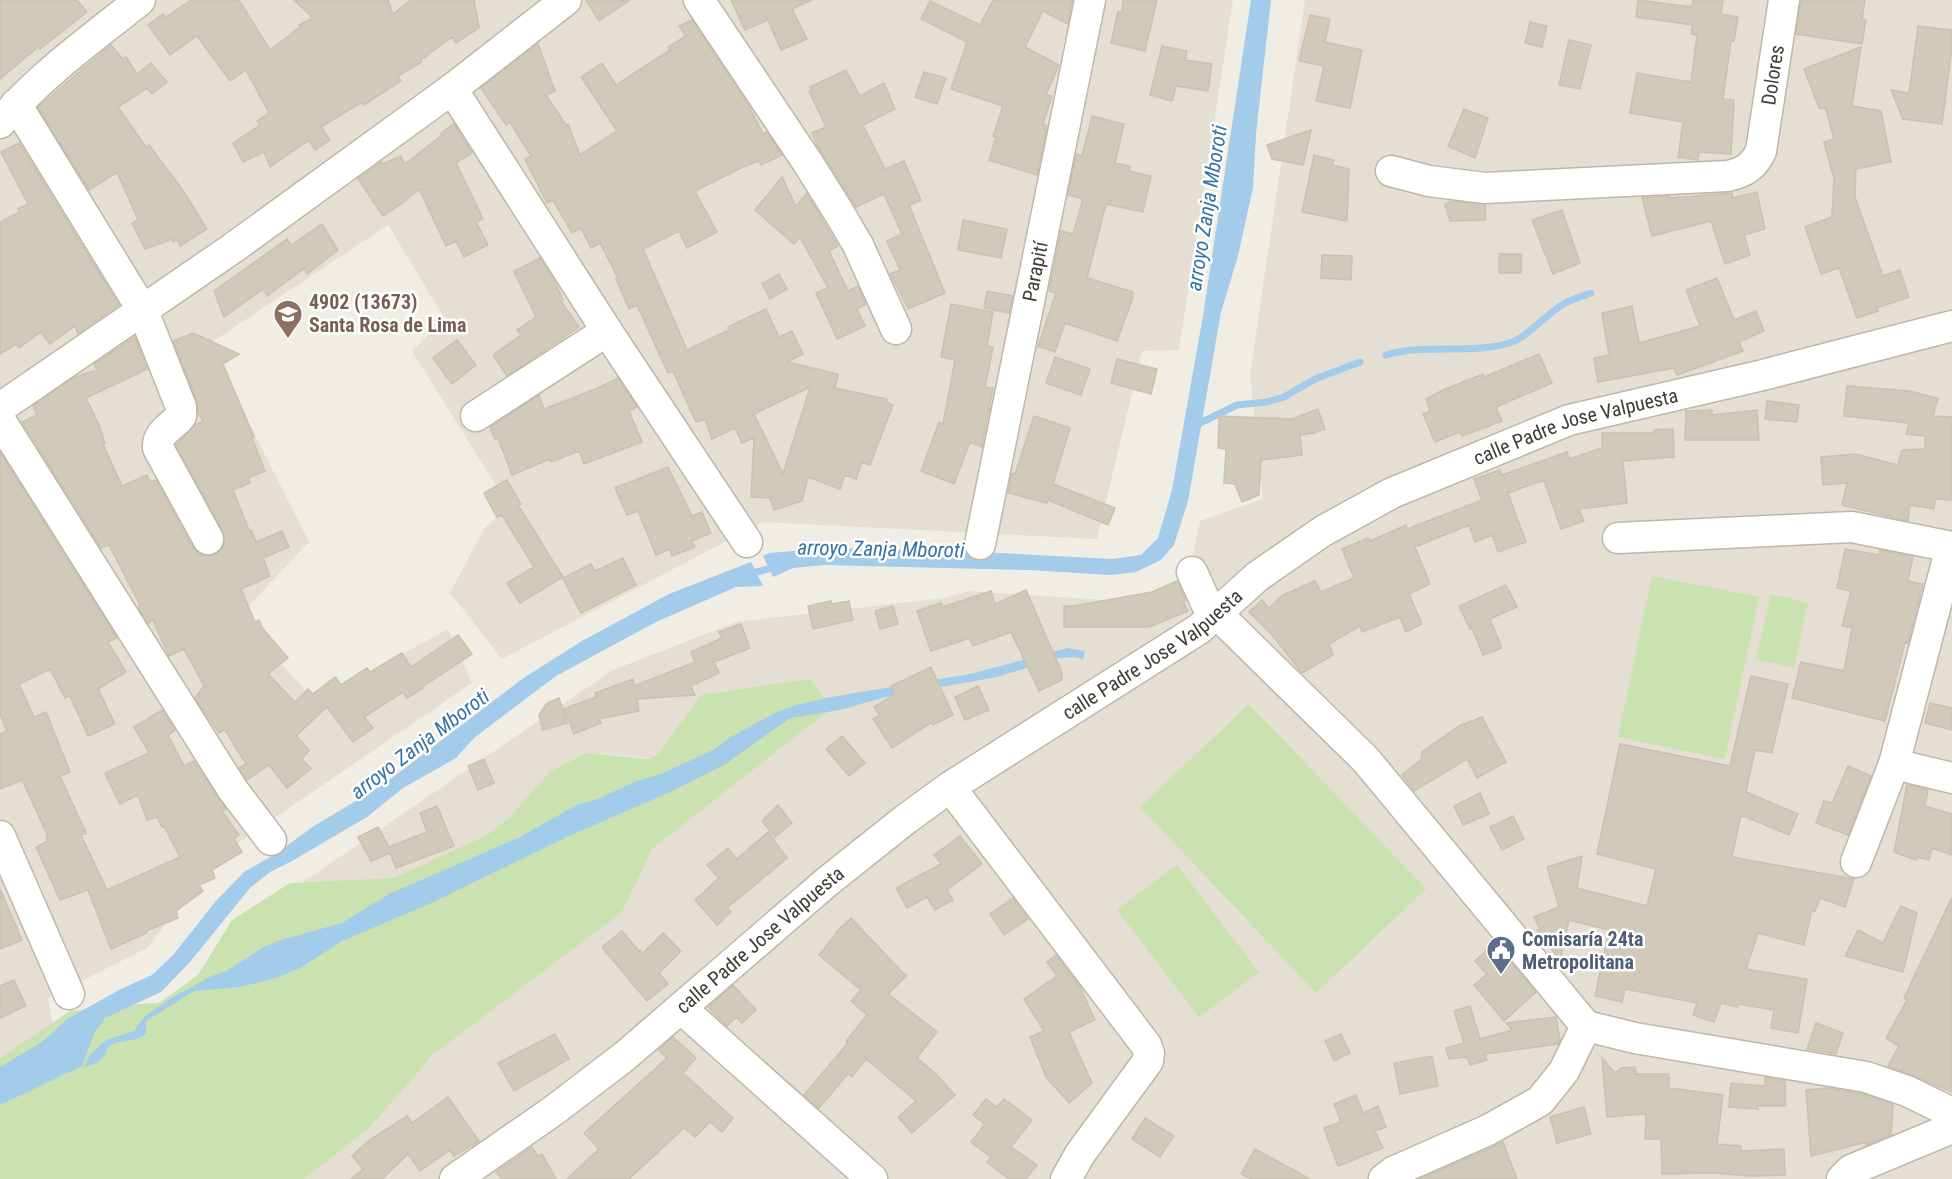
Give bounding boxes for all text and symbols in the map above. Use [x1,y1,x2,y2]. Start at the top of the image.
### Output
street label: Dolores [1756,43,1789,107]
water label: arroyo Zanja Mboroti [1182,123,1232,293]
street label: Parapití [1017,238,1053,304]
place label: 4902 (13673) Santa Rosa de Lima [309,290,466,337]
school or university icon: 4902 (13673) Santa Rosa de Lima [272,298,304,340]
street label: calle Padre Jose Valpuesta [1470,383,1680,470]
water label: arroyo Zanja Mboroti [797,536,965,562]
street label: calle Padre Jose Valpuesta [1058,584,1247,725]
water label: arroyo Zanja Mboroti [346,684,494,804]
street label: calle Padre Jose Valpuesta [671,861,849,1019]
place label: Comisaría 24ta Metropolitana [1522,927,1643,974]
public building icon: Comisaría 24ta Metropolitana [1485,934,1517,976]

